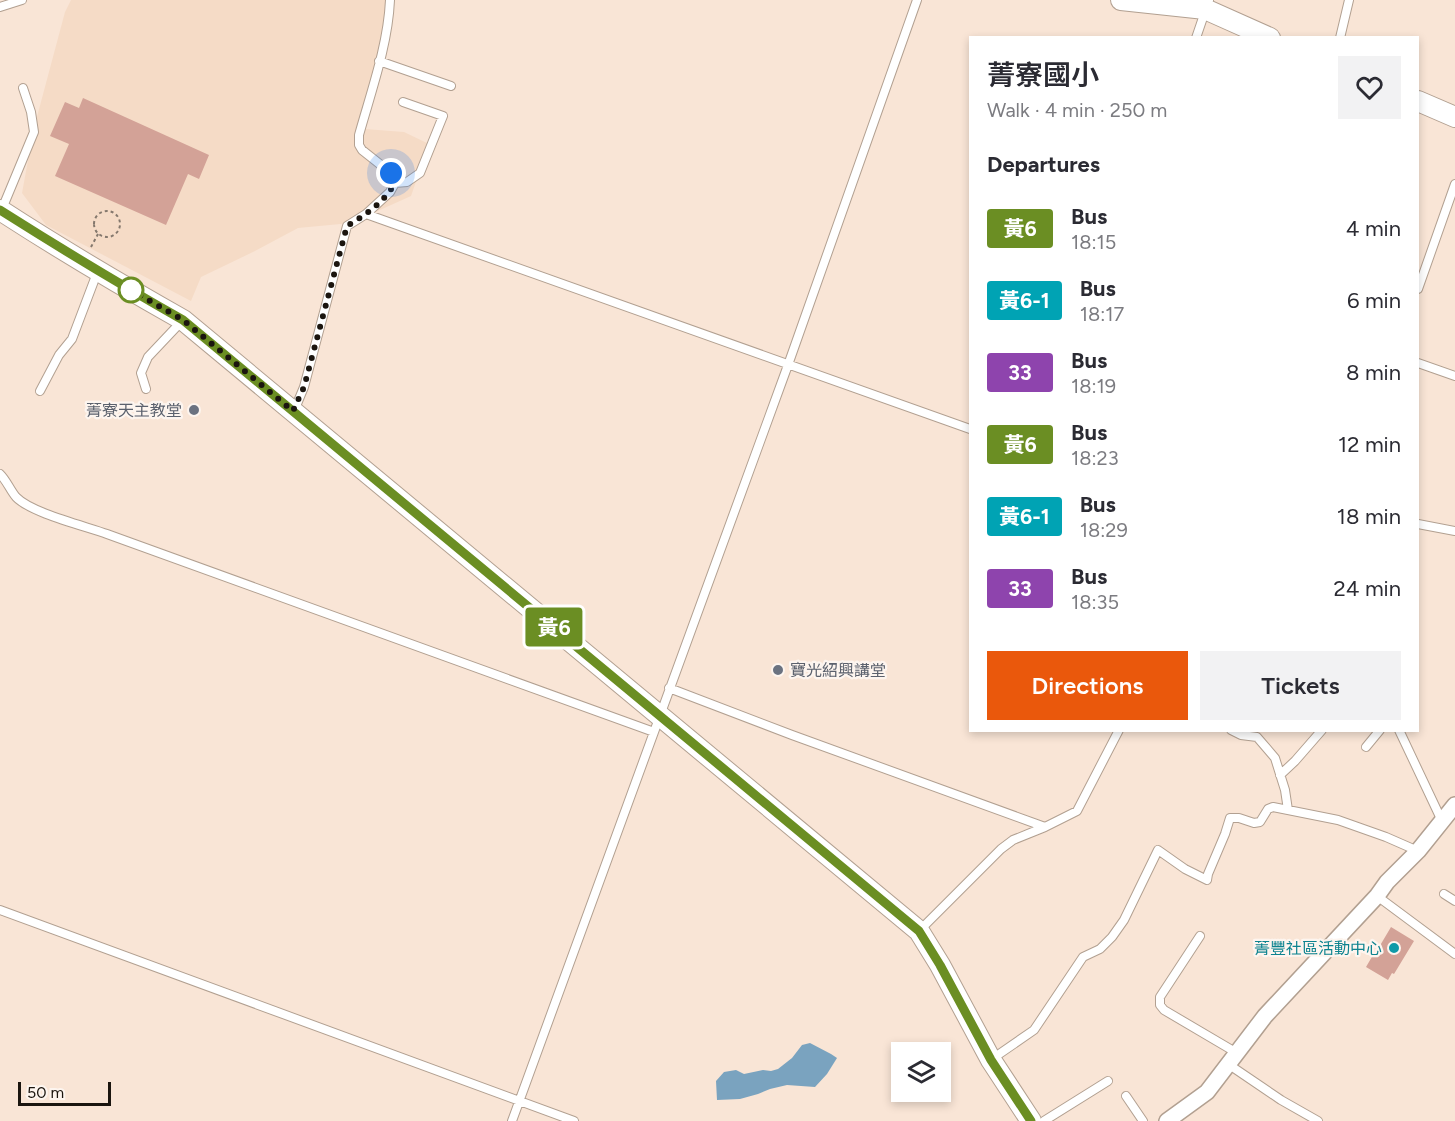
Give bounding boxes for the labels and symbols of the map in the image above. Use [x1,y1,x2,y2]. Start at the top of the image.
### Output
your location [376,158,406,188]
unlabelled marker [118,277,144,303]
place label: 菁寮天主教堂 [86,401,182,420]
marker: 菁寮天主教堂 [187,403,201,417]
line badge: 黃6 [527,608,581,646]
place label: 寶光紹興講堂 [790,661,886,680]
marker: 寶光紹興講堂 [771,663,785,677]
place label: 菁豐社區活動中心 [1254,939,1382,958]
marker: 菁豐社區活動中心 [1387,941,1401,955]
scale bar [18,1079,111,1106]

